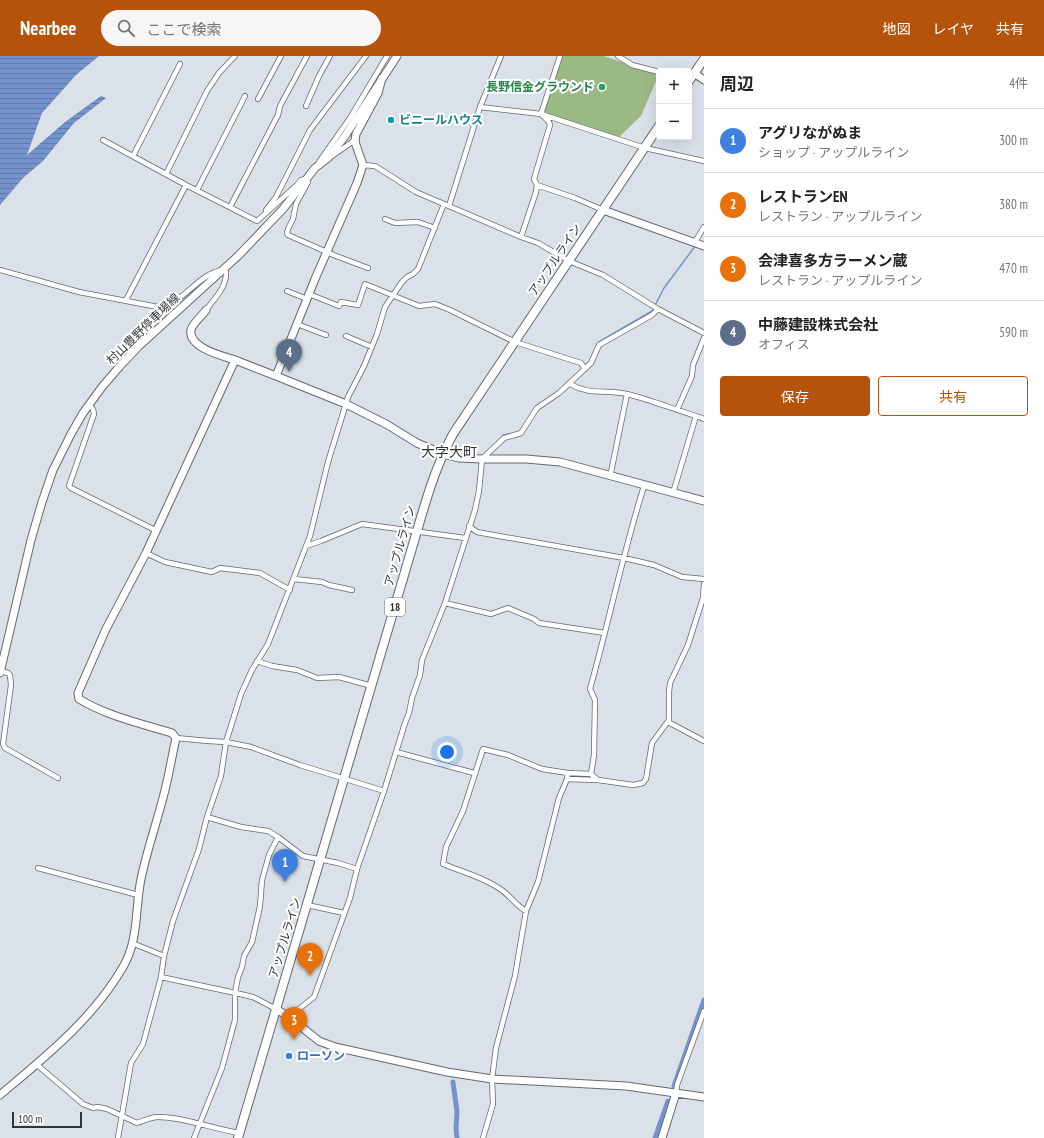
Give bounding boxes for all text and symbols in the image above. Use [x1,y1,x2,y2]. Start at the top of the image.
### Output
search box [101,10,381,46]
text: Nearbee [20,16,77,40]
icon: search [115,17,137,39]
text: ここで検索 [147,20,222,39]
text: 地図 [882,20,910,38]
text: レイヤ [932,20,974,38]
text: 共有 [996,20,1024,38]
map controls [656,68,692,140]
button: + [656,68,692,104]
text: 周辺 [720,73,754,95]
text: 4件 [1009,75,1028,92]
place label: 長野信金グラウンド [486,79,594,94]
marker: 長野信金グラウンド [597,82,607,92]
button: − [656,104,692,140]
place label: ビニールハウス [399,112,483,127]
marker: ビニールハウス [386,115,396,125]
text: アグリながぬま [758,123,862,142]
text: 1 [730,132,736,149]
text: 300 m [999,132,1028,149]
text: ショップ · アップルライン [758,144,909,161]
text: レストランEN [758,187,848,206]
text: 2 [730,196,736,213]
text: 380 m [999,196,1028,213]
text: レストラン · アップルライン [758,208,922,225]
street label: アップルライン [525,221,584,299]
text: 会津喜多方ラーメン蔵 [758,251,907,270]
text: 3 [730,260,736,277]
text: 470 m [999,260,1028,277]
text: レストラン · アップルライン [758,272,922,289]
street label: 村山豊野停車場線 [103,290,182,367]
text: 中藤建設株式会社 [758,315,878,334]
text: 4 [730,324,736,341]
text: 590 m [999,324,1028,341]
text: オフィス [758,336,810,353]
pin: 4 [276,339,302,372]
button: 保存 [720,376,870,416]
button: 共有 [878,376,1028,416]
district label: 大字大町 [421,443,477,461]
street label: アップルライン [381,503,418,588]
road number: 18 [385,598,405,616]
your location [437,742,457,762]
pin: 1 [272,849,298,882]
street label: アップルライン [265,895,304,980]
pin: 2 [297,943,323,976]
pin: 3 [281,1007,307,1040]
place label: ローソン [297,1048,345,1063]
marker: ローソン [284,1051,294,1061]
scale bar [12,1110,82,1129]
text: 100 m [18,1112,42,1126]

